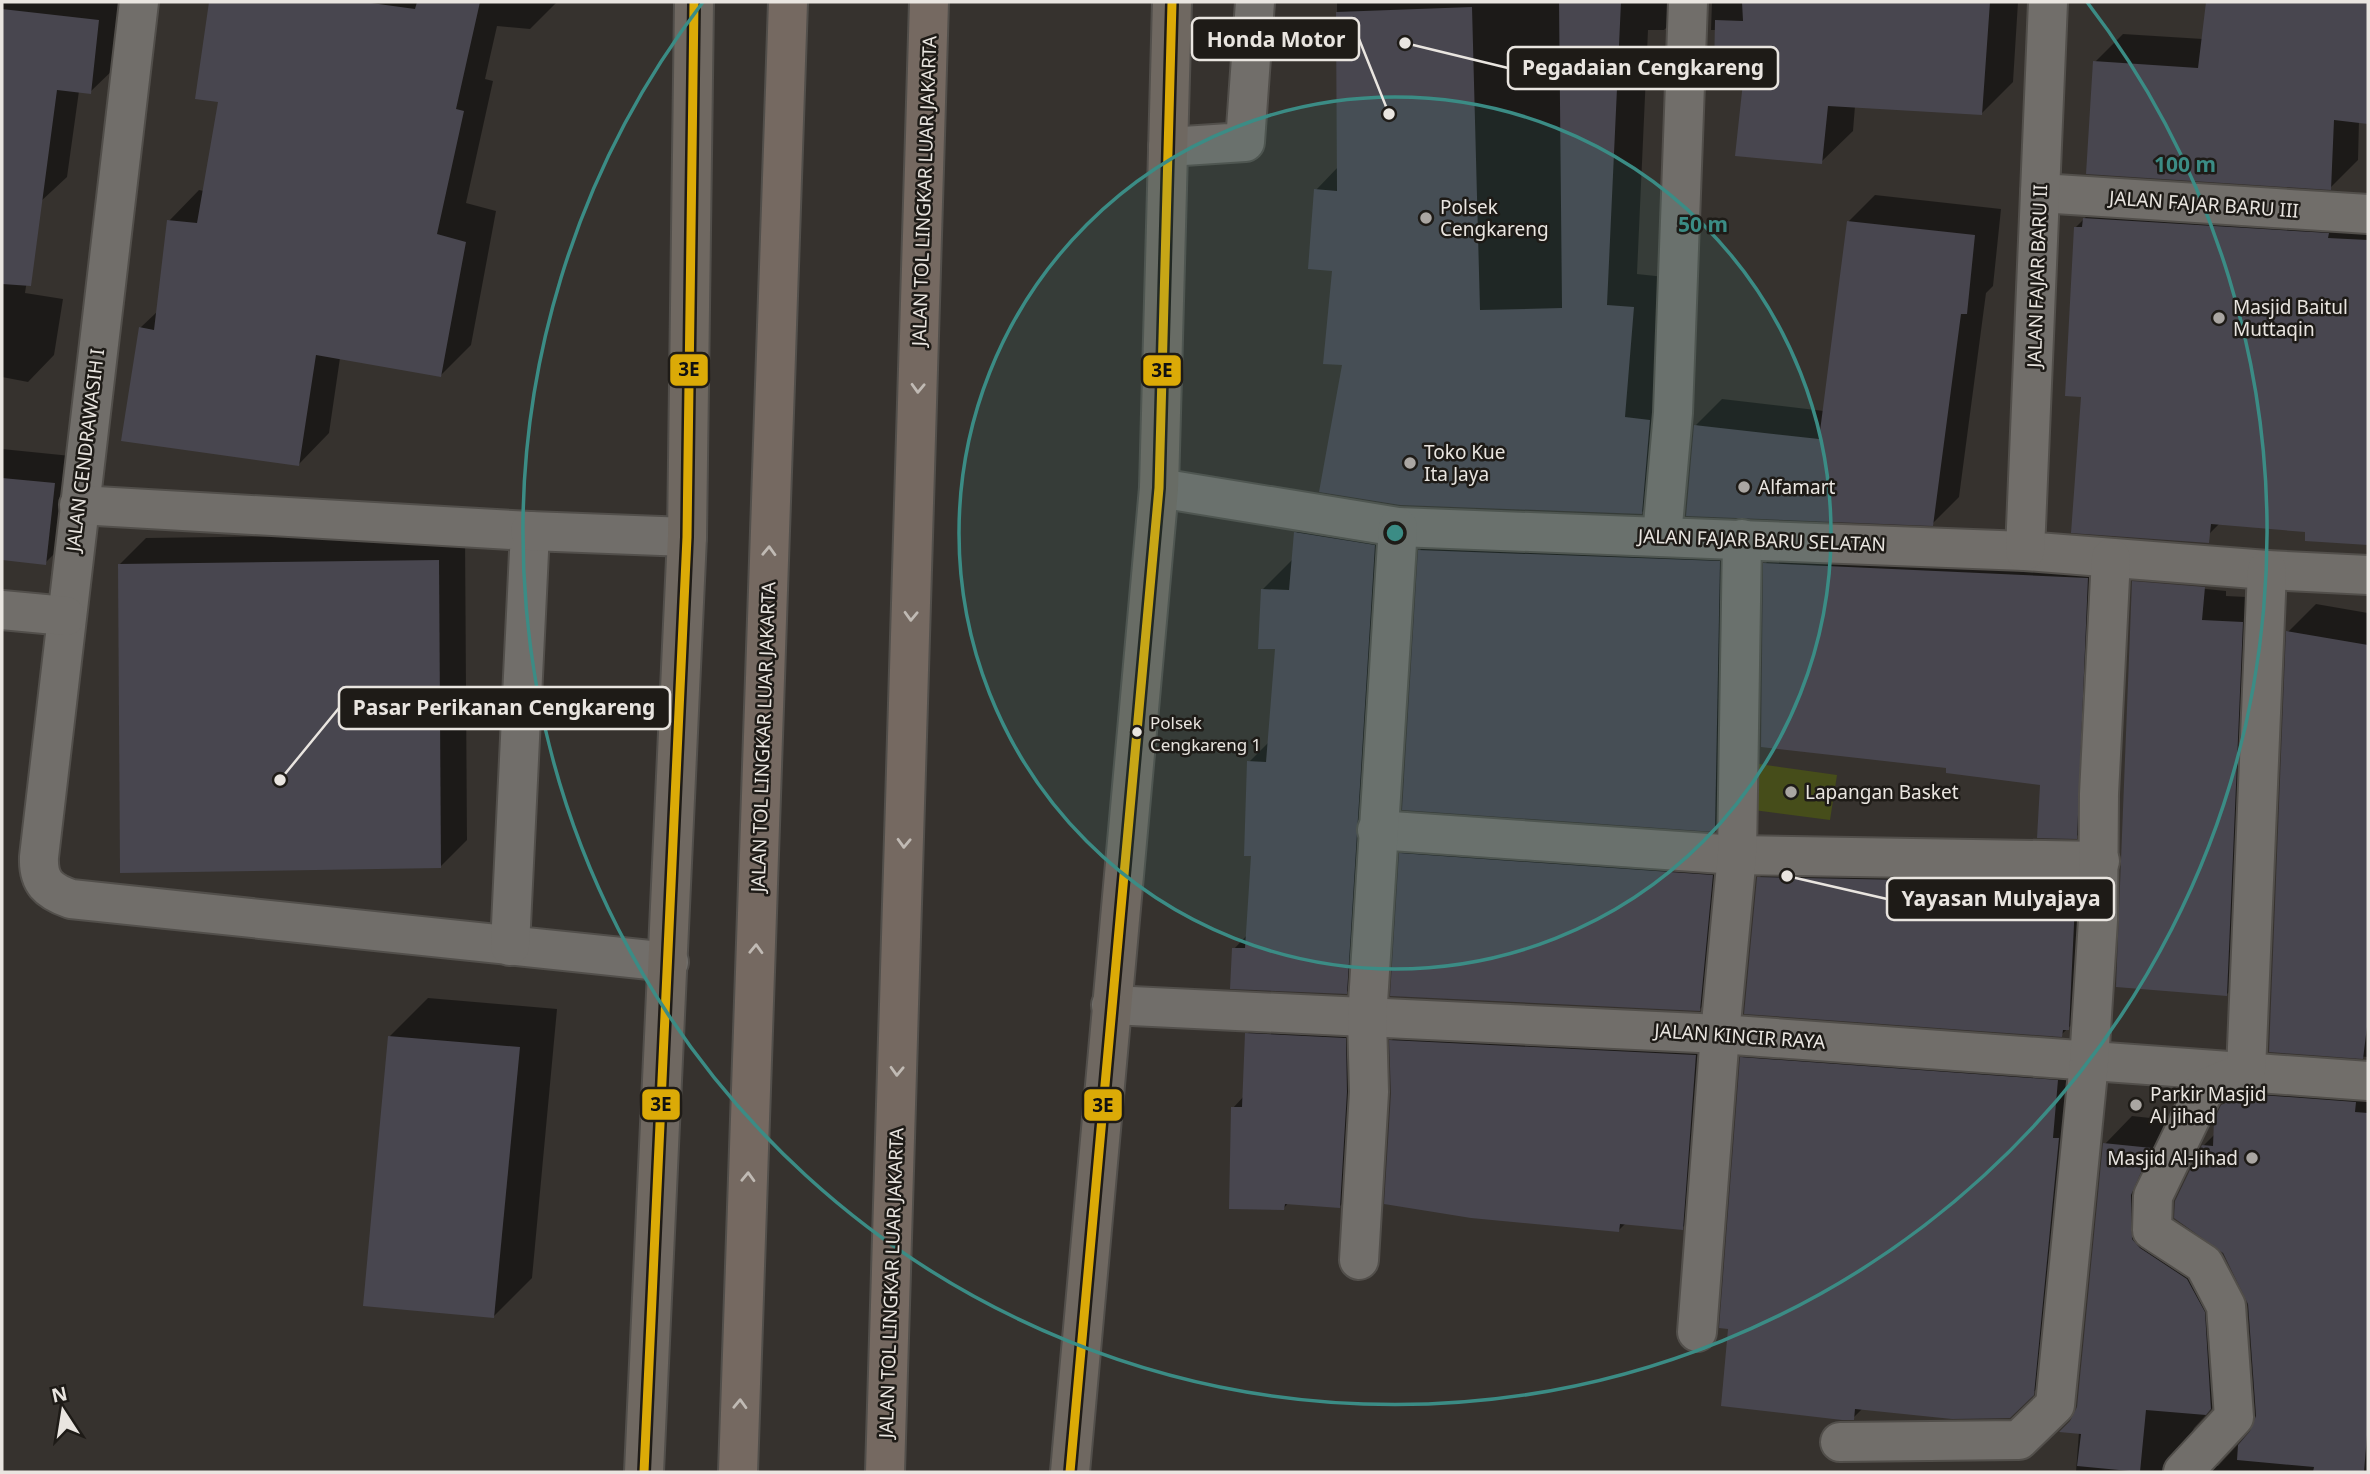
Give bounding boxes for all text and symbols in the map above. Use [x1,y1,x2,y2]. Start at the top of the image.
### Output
callout: Honda Motor [1192,18,1359,60]
text: Honda Motor [1207,25,1346,53]
street label: JALAN TOL LINGKAR LUAR JAKARTA [906,34,942,349]
callout: Pegadaian Cengkareng [1508,47,1778,89]
text: Pegadaian Cengkareng [1522,53,1764,81]
text: 100 m [2154,150,2216,178]
street label: JALAN FAJAR BARU II [2021,184,2053,370]
street label: JALAN FAJAR BARU III [2106,184,2300,224]
place label: Polsek Cengkareng [1440,194,1549,242]
marker: Polsek Cengkareng [1418,210,1434,226]
text: 50 m [1678,210,1728,238]
place label: Masjid Baitul Muttaqin [2233,294,2348,342]
marker: Masjid Baitul Muttaqin [2211,310,2227,326]
street label: JALAN CENDRAWASIH I [59,347,110,555]
line badge: 3E [669,353,709,387]
line badge: 3E [1142,354,1182,387]
text: 3E [678,356,700,382]
text: 3E [1151,357,1173,383]
one-way arrow [910,384,926,394]
place label: Toko Kue Ita Jaya [1424,439,1506,487]
marker: Toko Kue Ita Jaya [1402,455,1418,471]
place label: Alfamart [1758,474,1836,500]
marker: Alfamart [1736,479,1752,495]
centre of rings [1383,521,1407,545]
street label: JALAN FAJAR BARU SELATAN [1636,523,1886,557]
one-way arrow [762,545,777,556]
street label: JALAN TOL LINGKAR LUAR JAKARTA [745,580,781,895]
one-way arrow [903,611,919,621]
callout: Pasar Perikanan Cengkareng [339,687,670,729]
text: Pasar Perikanan Cengkareng [353,693,655,721]
place label: Polsek Cengkareng 1 [1150,711,1261,756]
marker: Polsek Cengkareng 1 [1130,725,1144,739]
place label: Lapangan Basket [1805,779,1959,805]
marker: Lapangan Basket [1783,784,1799,800]
one-way arrow [897,838,912,849]
callout: Yayasan Mulyajaya [1887,878,2114,920]
text: Yayasan Mulyajaya [1901,884,2101,912]
one-way arrow [748,944,763,955]
street label: JALAN KINCIR RAYA [1652,1017,1827,1055]
one-way arrow [890,1065,905,1076]
place label: Parkir Masjid Al jihad [2150,1081,2266,1129]
line badge: 3E [641,1088,681,1121]
line badge: 3E [1083,1088,1123,1122]
text: 3E [650,1091,672,1117]
text: 3E [1092,1092,1114,1118]
marker: Parkir Masjid Al jihad [2128,1097,2144,1113]
street label: JALAN TOL LINGKAR LUAR JAKARTA [873,1126,909,1441]
place label: Masjid Al-Jihad [2107,1145,2238,1171]
marker: Masjid Al-Jihad [2244,1150,2260,1166]
one-way arrow [740,1171,755,1182]
north arrow [28,1376,98,1446]
text: N [49,1380,70,1409]
one-way arrow [732,1398,748,1409]

